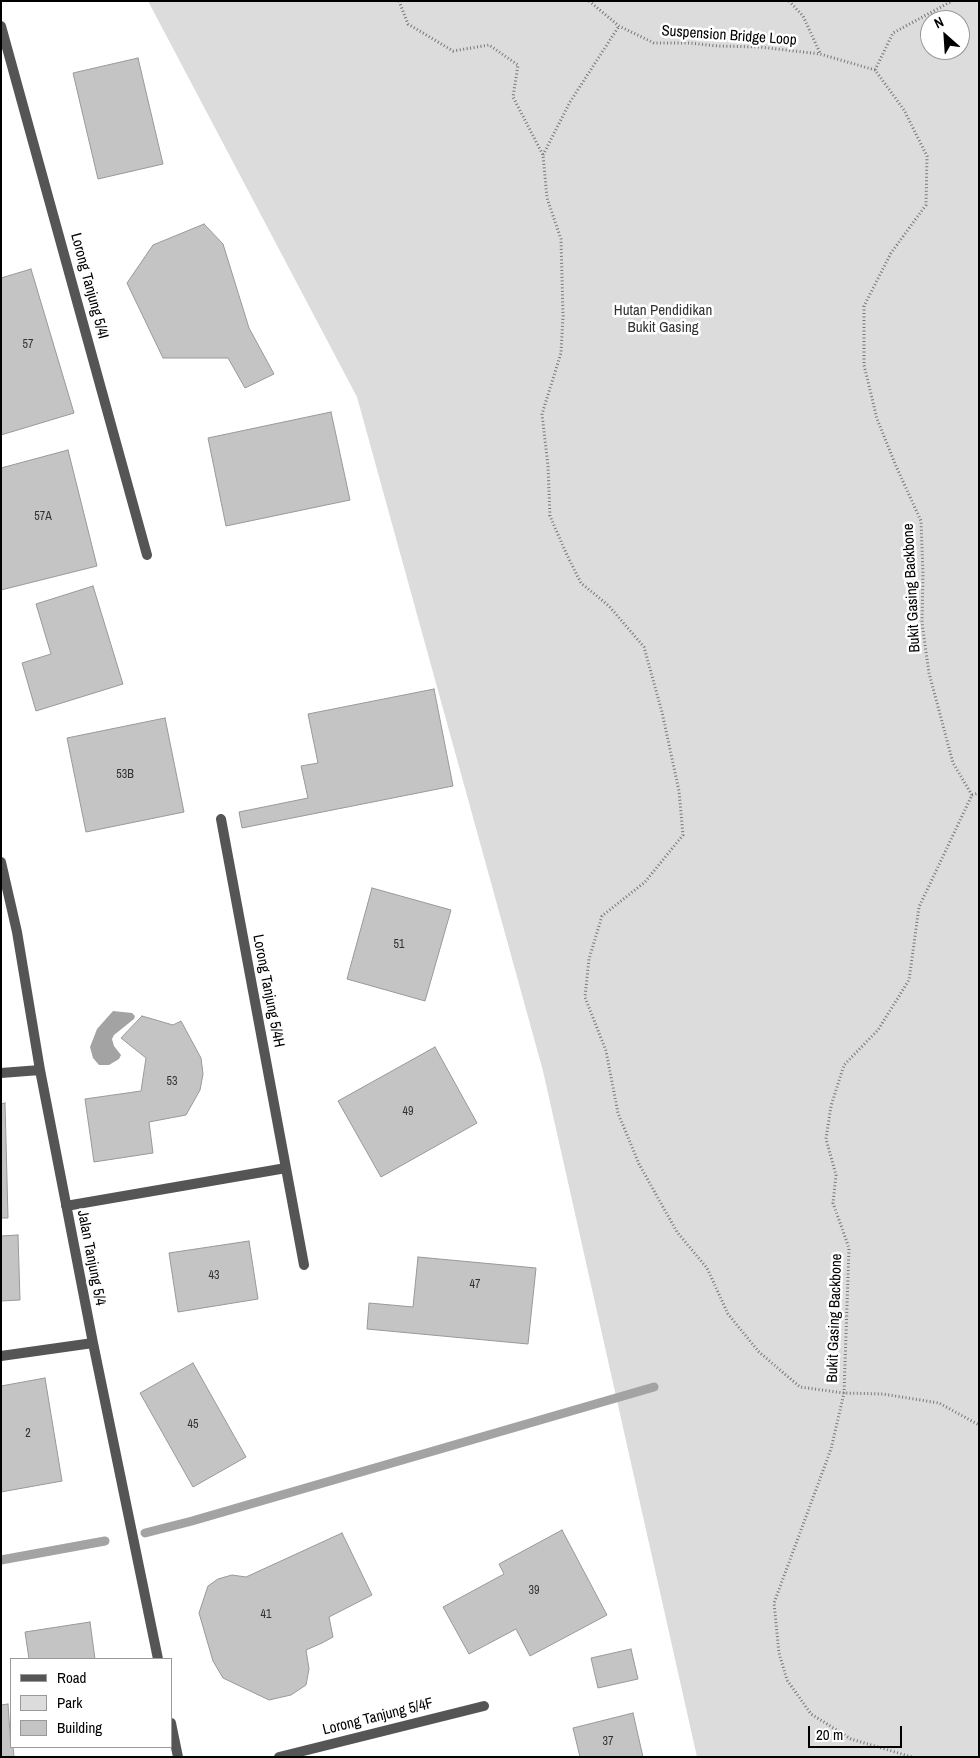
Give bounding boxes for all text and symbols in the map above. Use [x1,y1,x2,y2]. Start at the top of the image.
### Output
north arrow [920,10,970,60]
text: N [931,13,947,32]
street label: Suspension Bridge Loop [661,22,797,50]
street label: Lorong Tanjung 5/4I [66,231,112,341]
park label: Hutan Pendidikan Bukit Gasing [614,302,712,337]
house number: 57 [23,338,33,352]
house number: 57A [34,510,52,524]
street label: Bukit Gasing Backbone [900,523,924,653]
house number: 53B [116,768,134,782]
street label: Lorong Tanjung 5/4H [248,933,288,1049]
house number: 51 [394,938,404,952]
house number: 53 [167,1075,177,1089]
house number: 49 [403,1105,413,1119]
street label: Jalan Tanjung 5/4 [73,1209,109,1307]
street label: Bukit Gasing Backbone [824,1253,846,1383]
house number: 43 [209,1269,219,1283]
house number: 47 [470,1278,480,1292]
house number: 45 [188,1418,198,1432]
house number: 2 [25,1427,31,1441]
house number: 39 [529,1584,539,1598]
house number: 41 [261,1608,271,1622]
legend [10,1658,172,1748]
text: Road [57,1667,86,1688]
text: Park [57,1692,82,1713]
street label: Lorong Tanjung 5/4F [321,1695,435,1739]
scale bar [810,1716,904,1748]
text: Building [57,1717,102,1738]
text: 20 m [816,1724,843,1745]
house number: 37 [603,1735,613,1749]

